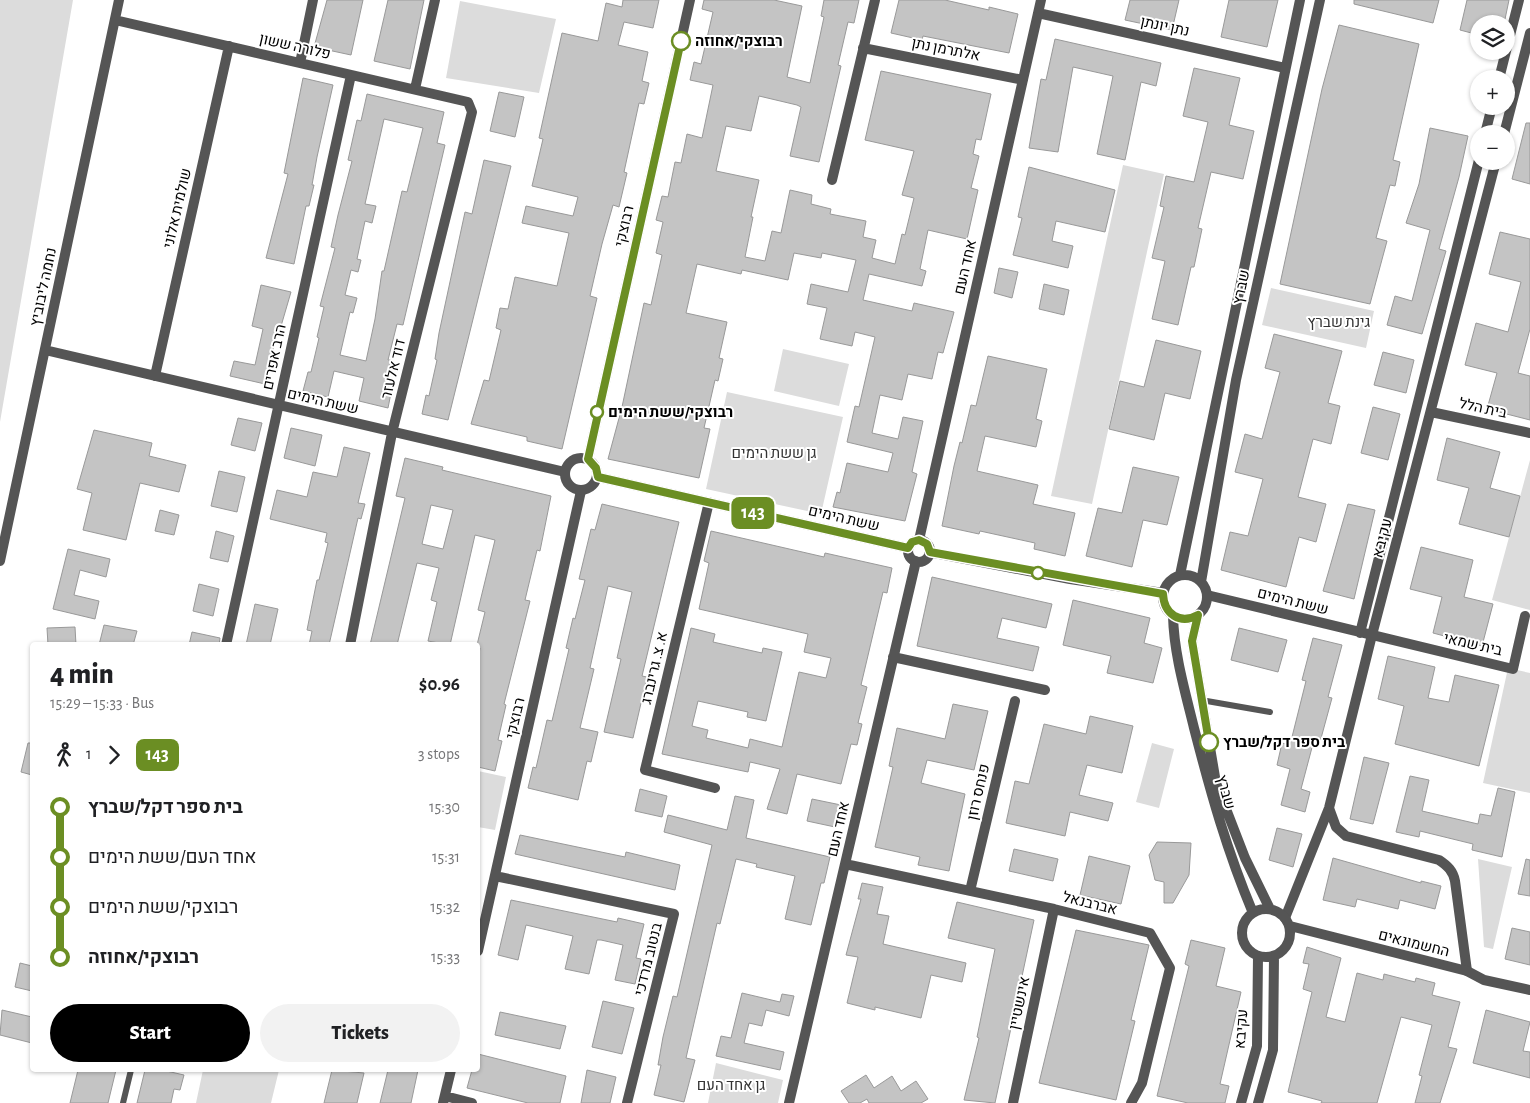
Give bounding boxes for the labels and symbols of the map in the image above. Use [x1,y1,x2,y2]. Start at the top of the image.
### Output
street label: נתן יונתן [1139,14,1191,39]
street label: פלורה ששון [258,31,332,62]
marker: רבוצקי/אחוזה [671,31,691,51]
place label: רבוצקי/אחוזה [695,34,783,49]
street label: אלתרמן נתן [910,35,981,63]
street label: שולמית אלוני [161,167,194,250]
street label: רבוצקי [612,204,636,248]
street label: אחד העם [952,238,979,296]
street label: נחמה ליבוביץ [28,246,59,328]
street label: שברץ [1230,268,1252,306]
park label: גינת שברץ [1308,315,1371,330]
street label: הרב אפרים [260,323,289,391]
street label: דוד אלעזר [379,337,408,401]
street label: ששת הימים [286,386,360,417]
street label: בית הלל [1458,396,1508,421]
marker: רבוצקי/ששת הימים [590,405,604,419]
place label: רבוצקי/ששת הימים [608,405,733,420]
park label: גן ששת הימים [731,446,817,461]
line badge: 143 [724,497,782,529]
street label: ששת הימים [807,503,881,534]
street label: עקיבא [1370,517,1395,559]
unlabelled marker [1031,566,1045,580]
street label: ששת הימים [1256,585,1330,618]
street label: א. צ. גרינברג [639,630,670,706]
street label: בית שמאי [1442,630,1504,659]
street label: רבוצקי [503,696,527,740]
marker: בית ספר דקל/שברץ [1199,732,1219,752]
place label: בית ספר דקל/שברץ [1223,735,1345,750]
street label: פנחס רוזן [965,762,992,822]
street label: שברץ [1214,773,1237,811]
street label: אחד העם [825,800,852,858]
street label: אברבנאל [1061,889,1119,917]
street label: בנטוב מרדכי [632,921,665,997]
street label: החשמונאים [1377,927,1451,960]
street label: אינשטיין [1007,975,1032,1031]
street label: עקיבא [1233,1009,1250,1050]
park label: גן אחד העם [697,1078,766,1093]

